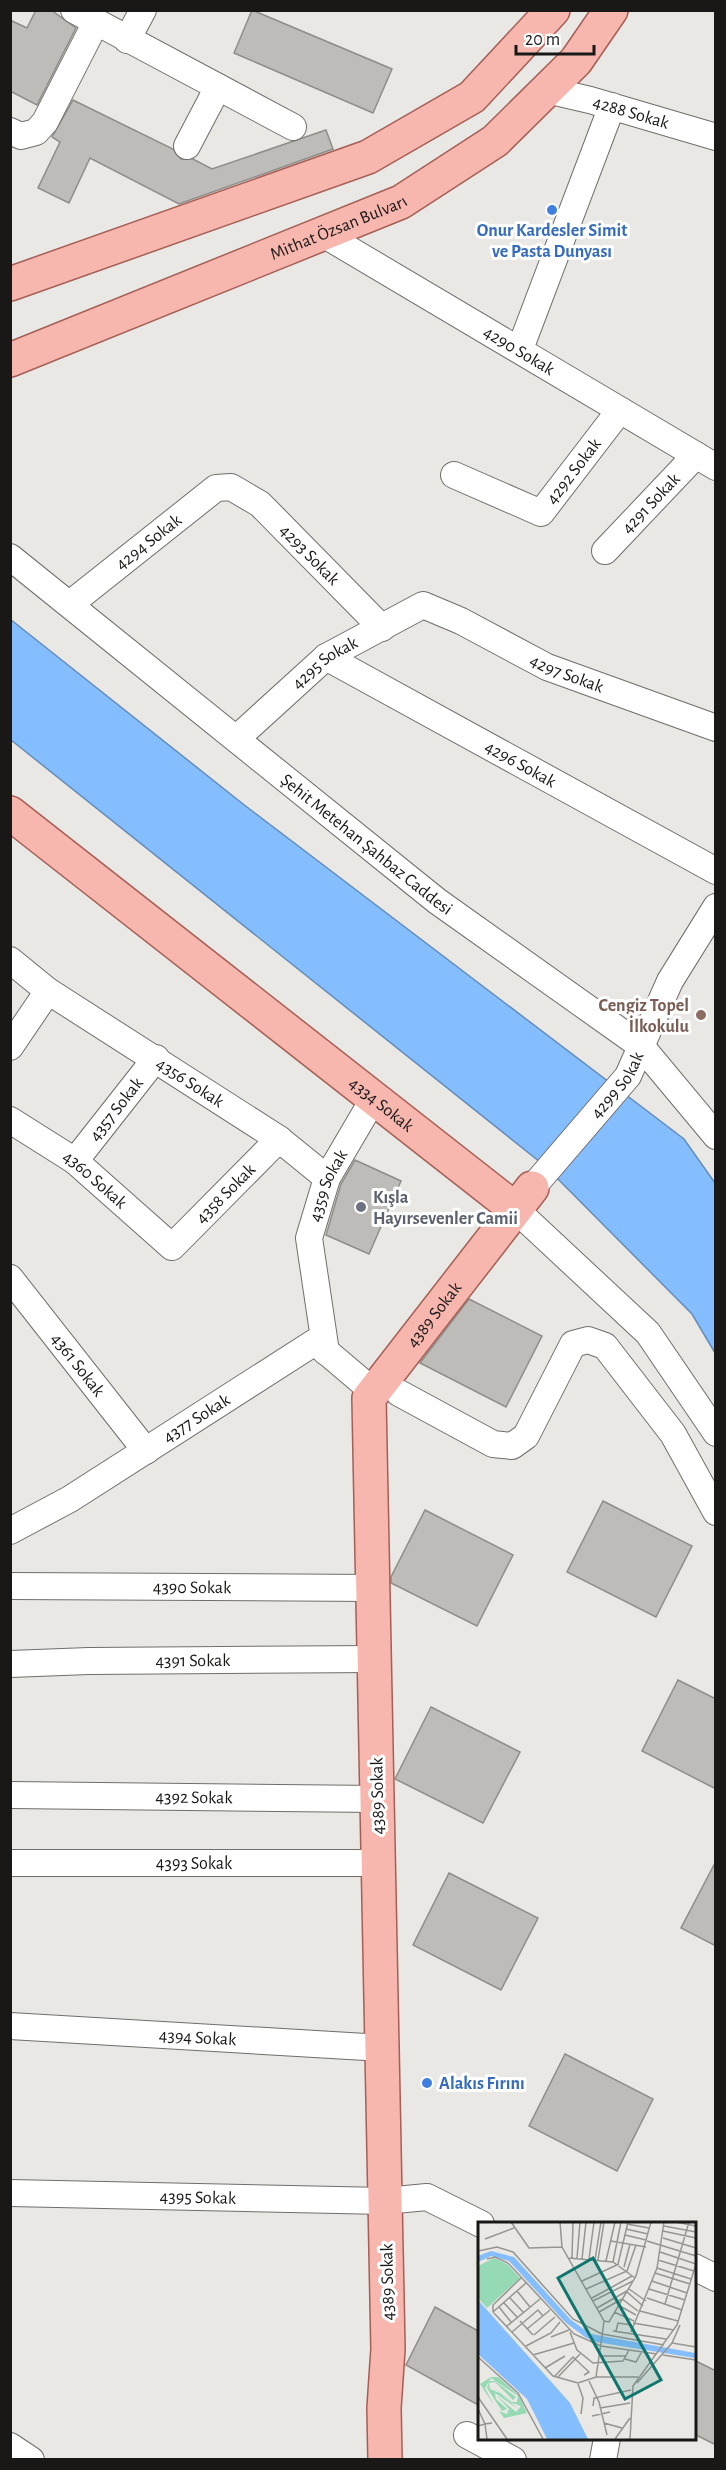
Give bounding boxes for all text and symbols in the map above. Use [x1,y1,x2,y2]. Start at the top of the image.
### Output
scale bar [516,18,594,56]
text: 20 m [525,31,560,49]
street label: 4288 Sokak [591,93,672,133]
street label: Mithat Özsan Bulvarı [268,193,411,264]
marker: Onur Kardesler Simit ve Pasta Dunyası [545,203,559,217]
place label: Onur Kardesler Simit ve Pasta Dunyası [477,222,627,261]
street label: 4290 Sokak [480,323,558,379]
street label: 4292 Sokak [543,434,605,508]
street label: 4291 Sokak [618,469,684,538]
street label: 4294 Sokak [113,511,186,574]
street label: 4293 Sokak [276,521,343,590]
street label: 4295 Sokak [289,633,362,693]
street label: 4297 Sokak [527,652,606,697]
street label: 4296 Sokak [482,738,559,792]
street label: Şehit Metehan Şahbaz Caddesi [277,771,455,919]
place label: Cengiz Topel İlkokulu [599,997,690,1036]
marker: Cengiz Topel İlkokulu [694,1008,708,1022]
street label: 4299 Sokak [588,1049,648,1122]
street label: 4356 Sokak [153,1055,227,1112]
street label: 4357 Sokak [86,1074,147,1145]
street label: 4334 Sokak [345,1074,417,1136]
street label: 4359 Sokak [306,1146,352,1224]
street label: 4360 Sokak [59,1148,131,1213]
street label: 4358 Sokak [193,1160,260,1228]
place label: Kışla Hayırsevenler Camii [373,1189,518,1228]
marker: Kışla Hayırsevenler Camii [354,1200,368,1214]
street label: 4389 Sokak [404,1278,466,1351]
street label: 4361 Sokak [47,1330,108,1401]
street label: 4377 Sokak [160,1391,234,1447]
street label: 4390 Sokak [153,1579,232,1597]
street label: 4391 Sokak [155,1652,231,1671]
street label: 4389 Sokak [368,1756,388,1835]
street label: 4392 Sokak [155,1789,233,1807]
street label: 4393 Sokak [156,1855,233,1873]
street label: 4394 Sokak [158,2027,238,2049]
place label: Alakıs Fırını [439,2075,525,2093]
marker: Alakıs Fırını [420,2076,434,2090]
street label: 4395 Sokak [160,2188,237,2208]
inset map [478,2222,696,2440]
street label: 4389 Sokak [378,2242,398,2321]

